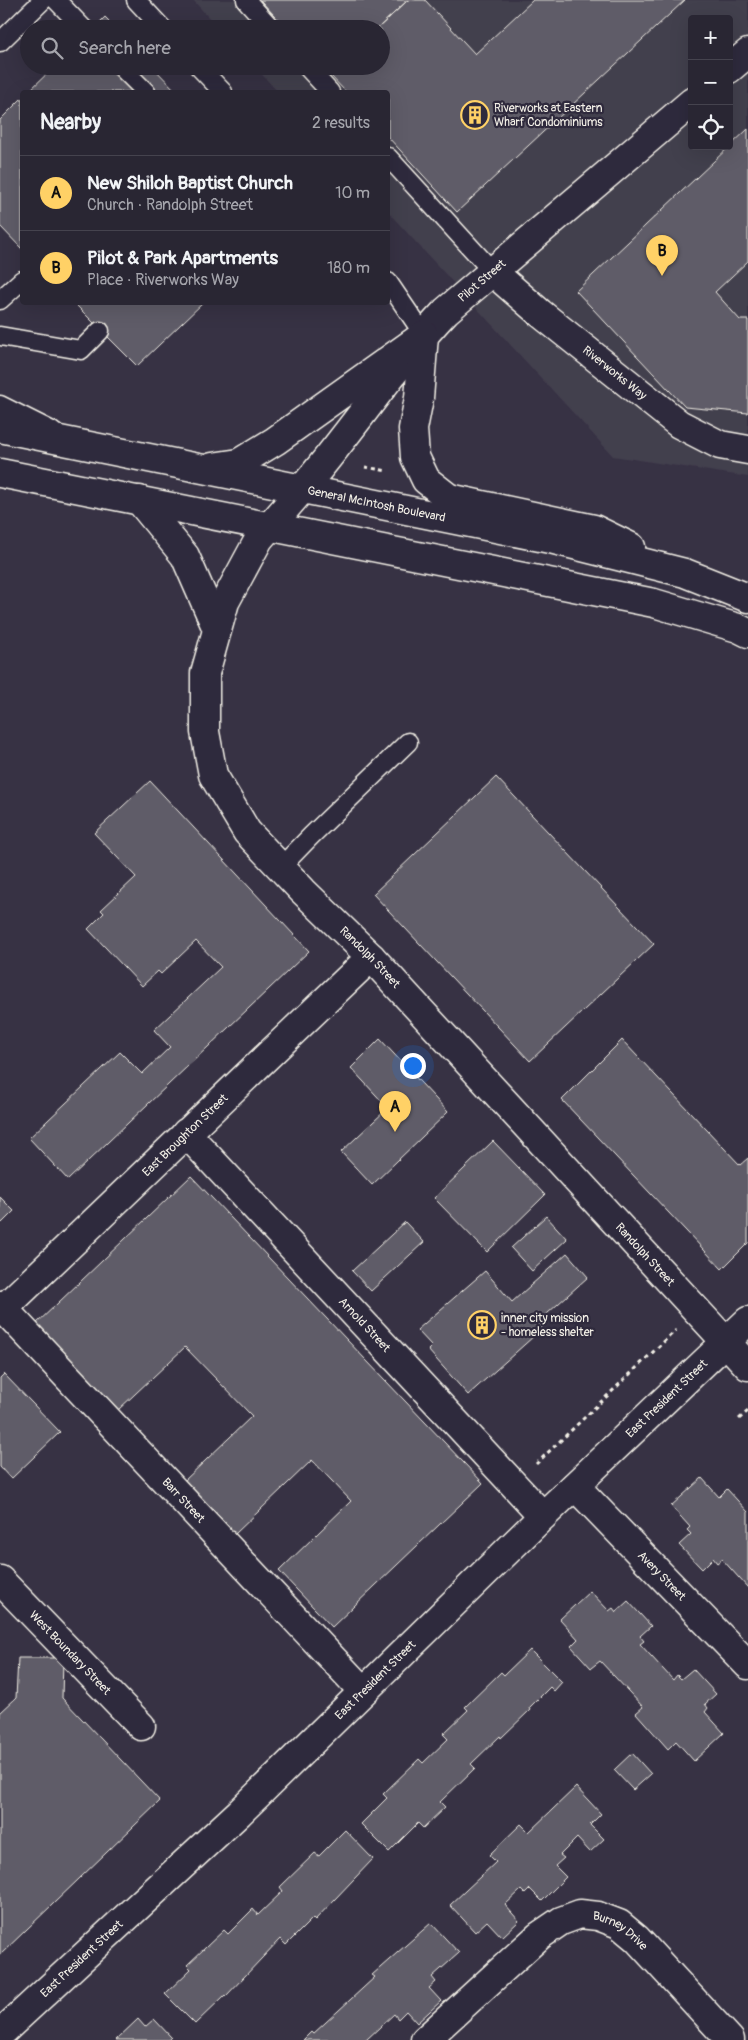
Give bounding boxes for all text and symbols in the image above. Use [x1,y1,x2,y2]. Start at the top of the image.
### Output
map controls [688,15,733,150]
button: + [688,15,733,60]
search box [20,20,390,75]
icon: search [38,34,66,62]
text: Search here [78,36,171,60]
button: − [688,60,733,105]
building icon: Riverworks at Eastern Wharf Condominiums [460,100,490,130]
place label: Riverworks at Eastern Wharf Condominiums [494,101,603,130]
button: locate [688,105,733,150]
text: Nearby [40,109,101,136]
text: 2 results [312,113,370,133]
text: New Shiloh Baptist Church [87,171,293,195]
text: A [51,183,61,203]
text: 10 m [335,183,370,203]
text: Church · Randolph Street [87,195,253,215]
pin: B [646,235,678,276]
text: Pilot & Park Apartments [87,246,278,270]
street label: Pilot Street [455,256,509,305]
text: B [51,258,61,278]
text: 180 m [327,258,370,278]
text: Place · Riverworks Way [87,270,239,290]
street label: Riverworks Way [579,343,650,403]
street label: General McIntosh Boulevard [306,483,447,526]
street label: Randolph Street [336,924,403,992]
your location [400,1053,426,1079]
street label: East Broughton Street [139,1091,231,1180]
pin: A [379,1091,411,1132]
street label: Randolph Street [612,1220,678,1290]
street label: Arnold Street [335,1294,394,1356]
building icon: inner city mission - homeless shelter [467,1310,497,1340]
place label: inner city mission - homeless shelter [501,1311,595,1340]
street label: East President Street [623,1356,711,1441]
street label: Barr Street [159,1475,208,1526]
street label: Avery Street [634,1548,689,1604]
street label: West Boundary Street [26,1608,114,1698]
street label: East President Street [332,1637,419,1723]
street label: Burney Drive [592,1908,651,1954]
street label: East President Street [37,1917,126,2001]

